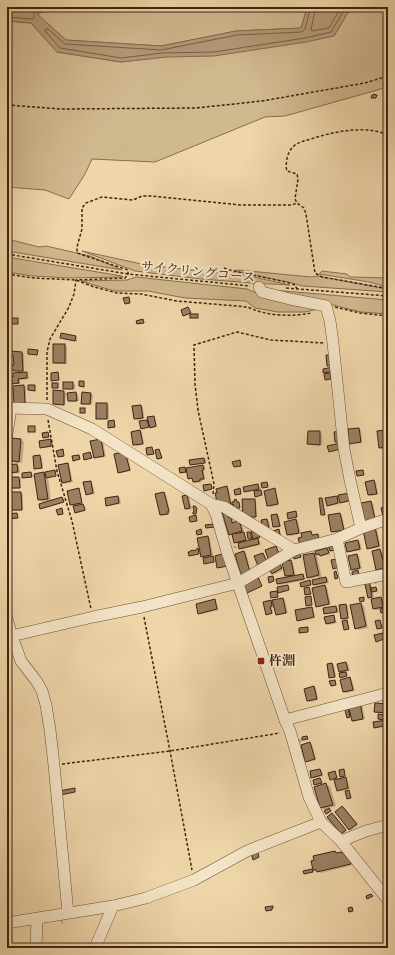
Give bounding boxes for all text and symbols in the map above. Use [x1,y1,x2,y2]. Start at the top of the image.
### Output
street label: サイクリングコース [140,258,256,286]
place label: 杵淵 [269,653,295,669]
marker: 杵淵 [256,656,266,666]

